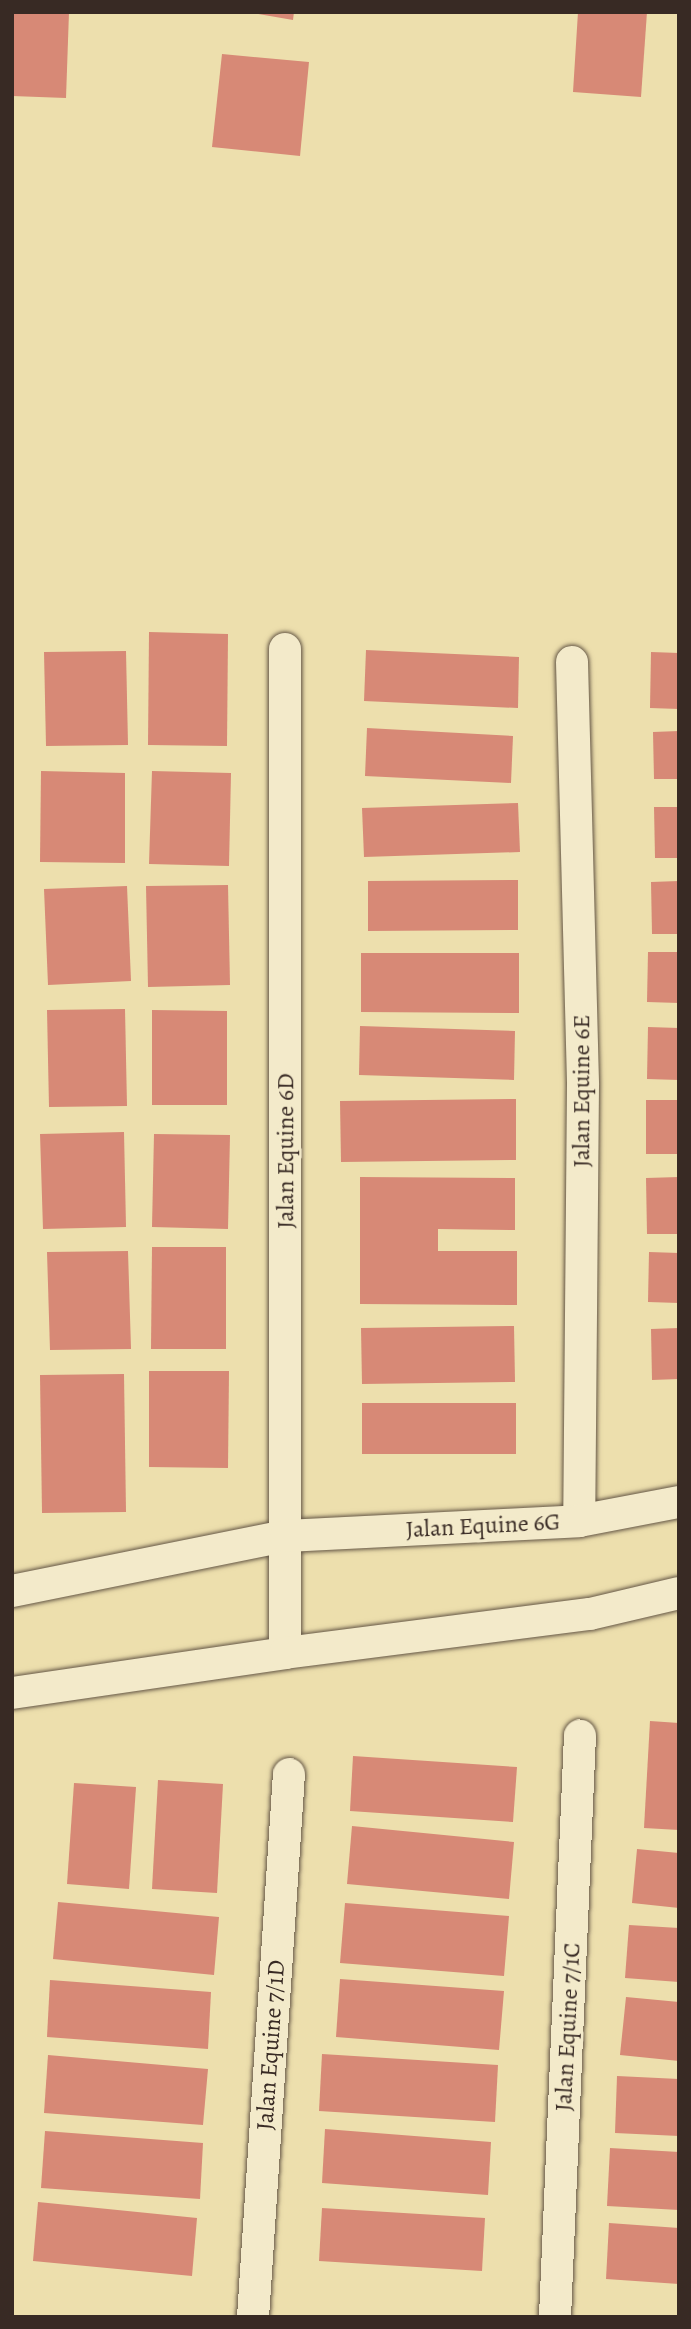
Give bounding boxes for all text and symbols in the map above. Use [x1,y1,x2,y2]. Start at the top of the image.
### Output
street label: Jalan Equine 6E [568,1015,596,1167]
street label: Jalan Equine 6D [272,1073,300,1229]
street label: Jalan Equine 6G [405,1508,561,1544]
street label: Jalan Equine 7/1C [549,1942,587,2112]
street label: Jalan Equine 7/1D [251,1959,291,2131]

